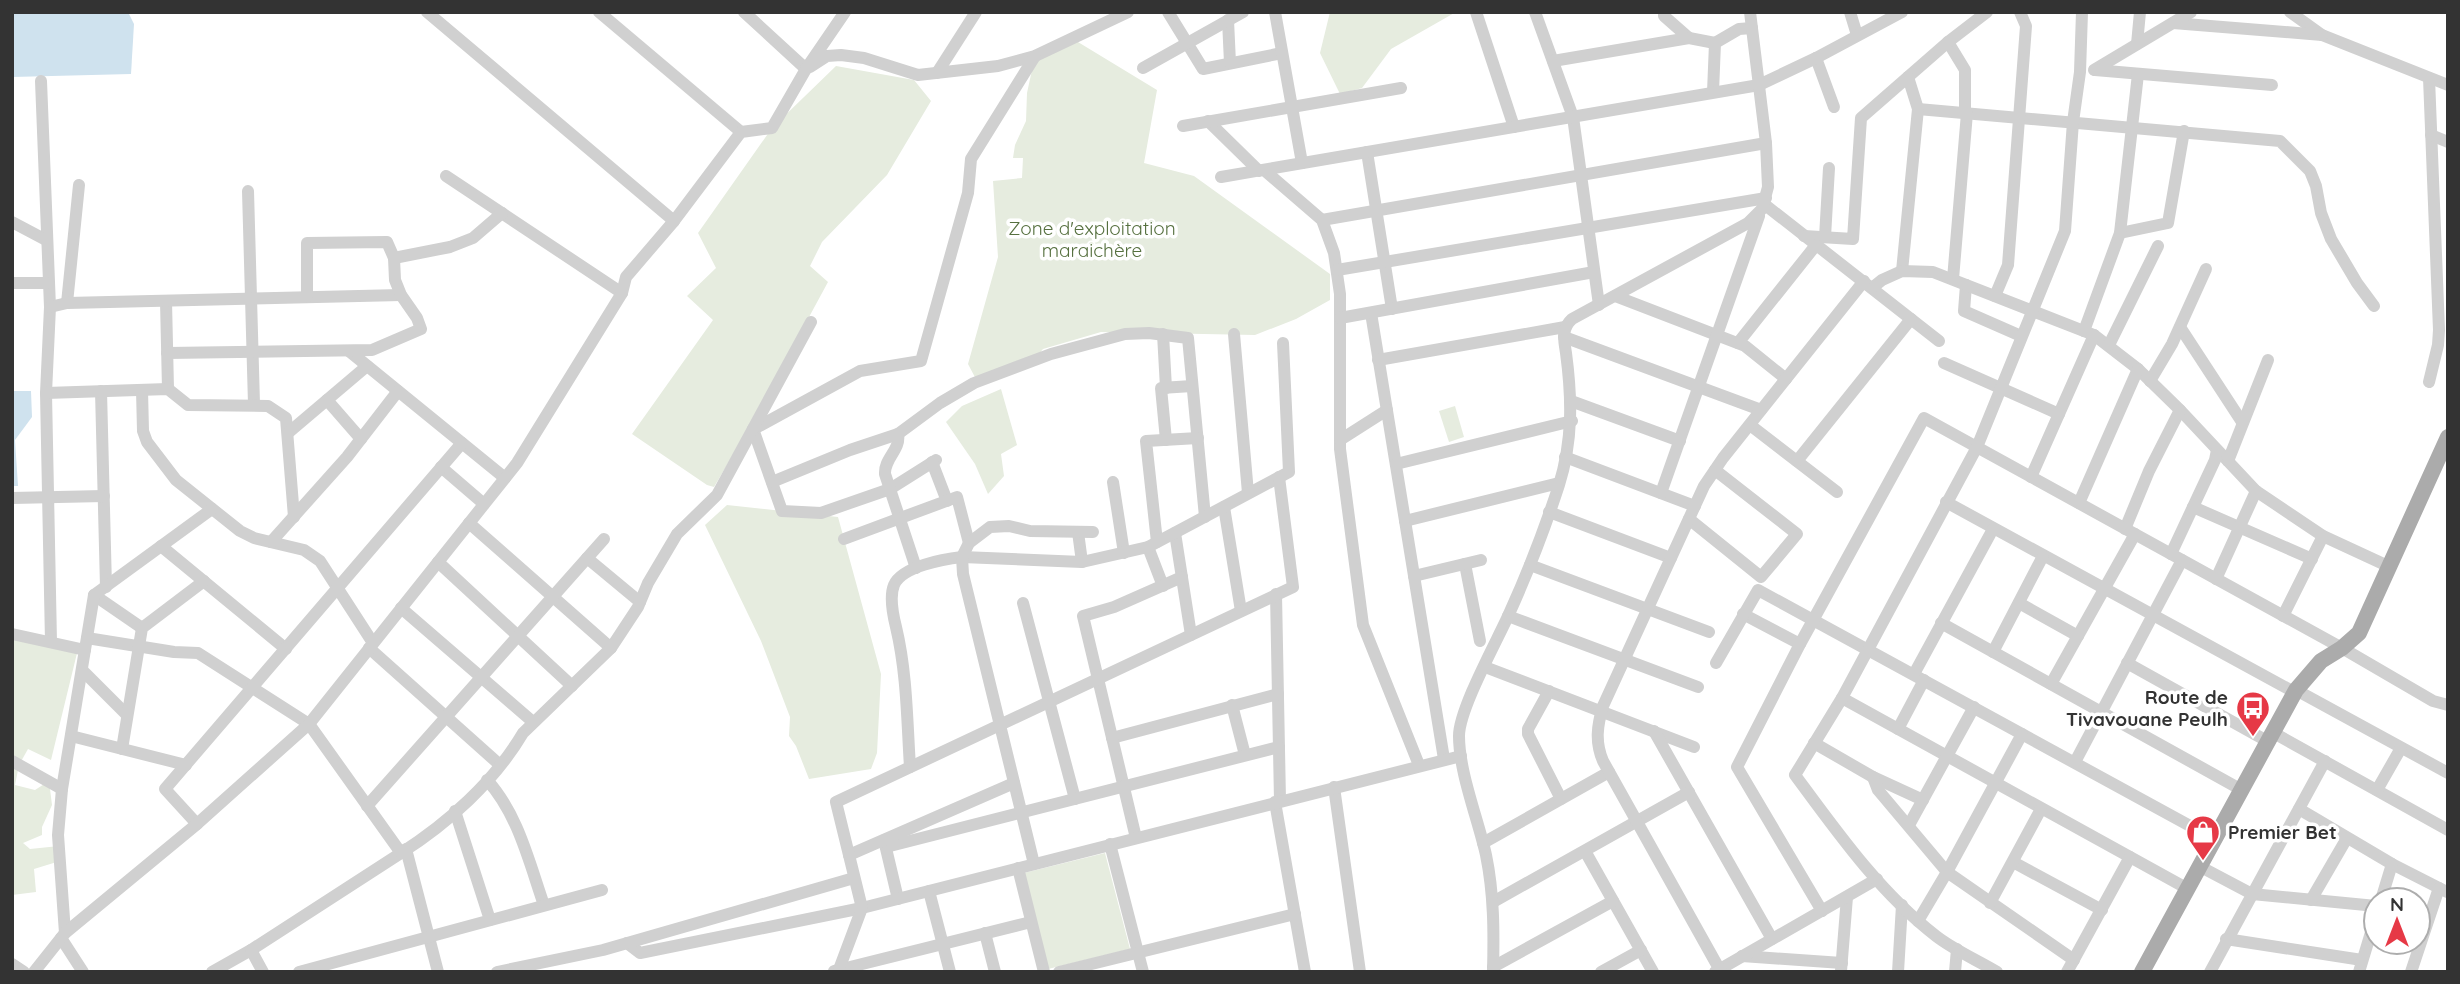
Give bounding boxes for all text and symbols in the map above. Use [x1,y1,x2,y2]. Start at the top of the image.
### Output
park label: Zone d'exploitation maraichère [1008,216,1176,262]
place label: Route de Tivavouane Peulh [2066,685,2228,731]
bus stop icon: Route de Tivavouane Peulh [2234,689,2272,738]
shop icon: Premier Bet [2184,813,2222,862]
place label: Premier Bet [2228,820,2337,844]
north arrow [2362,886,2432,956]
text: N [2390,892,2404,916]

